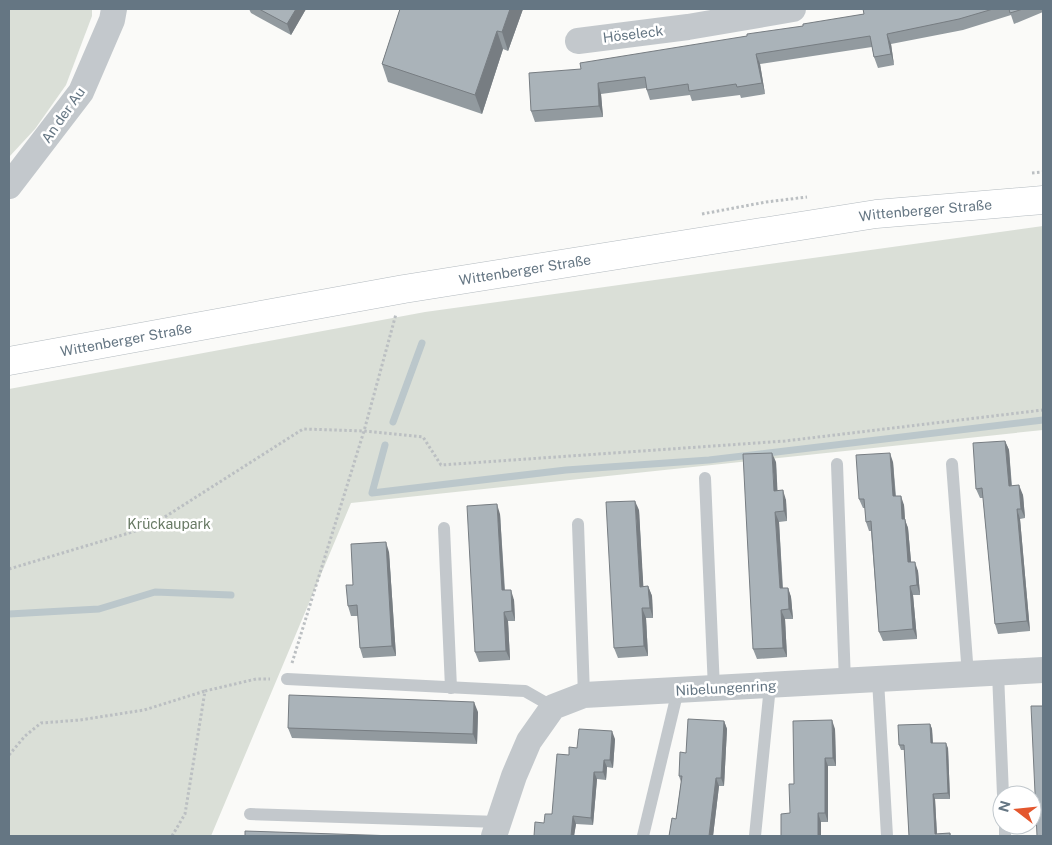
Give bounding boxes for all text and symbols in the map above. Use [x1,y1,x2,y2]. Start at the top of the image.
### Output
street label: Höseleck [602,22,664,46]
street label: An der Au [38,84,88,146]
street label: Wittenberger Straße [858,196,993,225]
street label: Wittenberger Straße [458,251,592,288]
street label: Wittenberger Straße [59,320,193,359]
park label: Krückaupark [127,516,211,532]
street label: Nibelungenring [675,677,777,699]
north arrow [992,785,1042,835]
text: N [995,799,1014,814]

